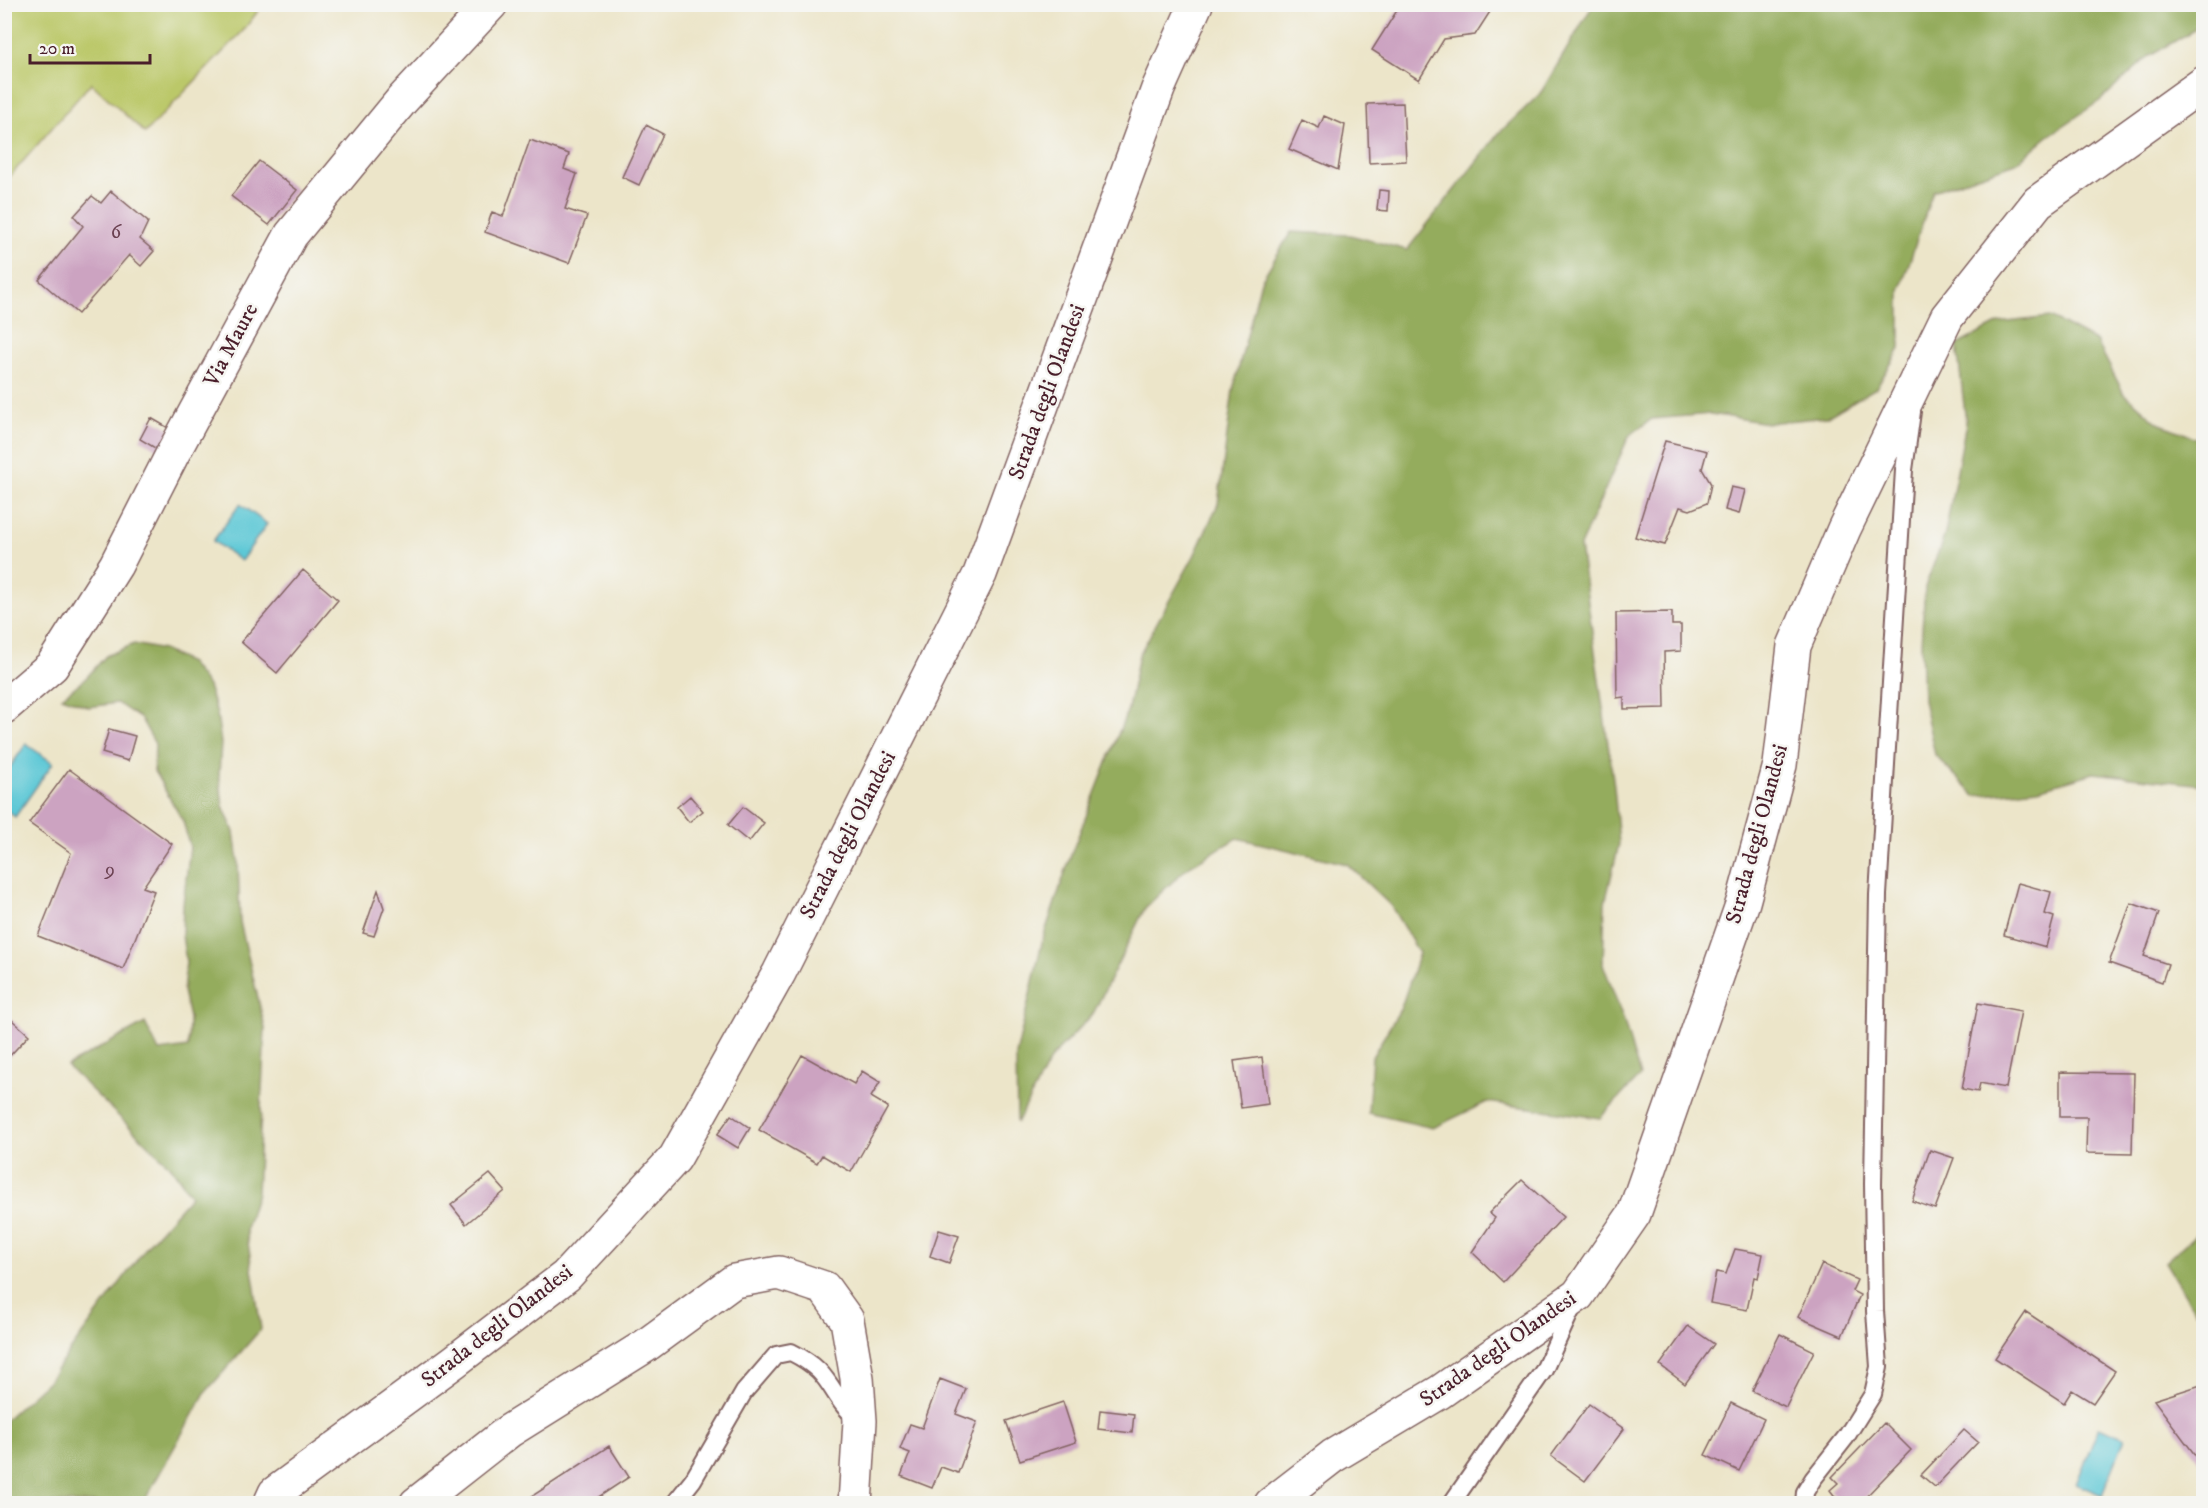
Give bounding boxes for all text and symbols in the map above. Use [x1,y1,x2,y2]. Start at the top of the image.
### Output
scale bar [30,27,150,65]
text: 20 m [39,38,75,60]
house number: 6 [111,220,122,245]
street label: Via Maure [197,299,264,392]
street label: Strada degli Olandesi [1003,301,1091,483]
street label: Strada degli Olandesi [1720,741,1794,927]
street label: Strada degli Olandesi [794,747,902,923]
house number: 9 [104,858,115,883]
street label: Strada degli Olandesi [416,1258,578,1394]
street label: Strada degli Olandesi [1415,1285,1581,1413]

